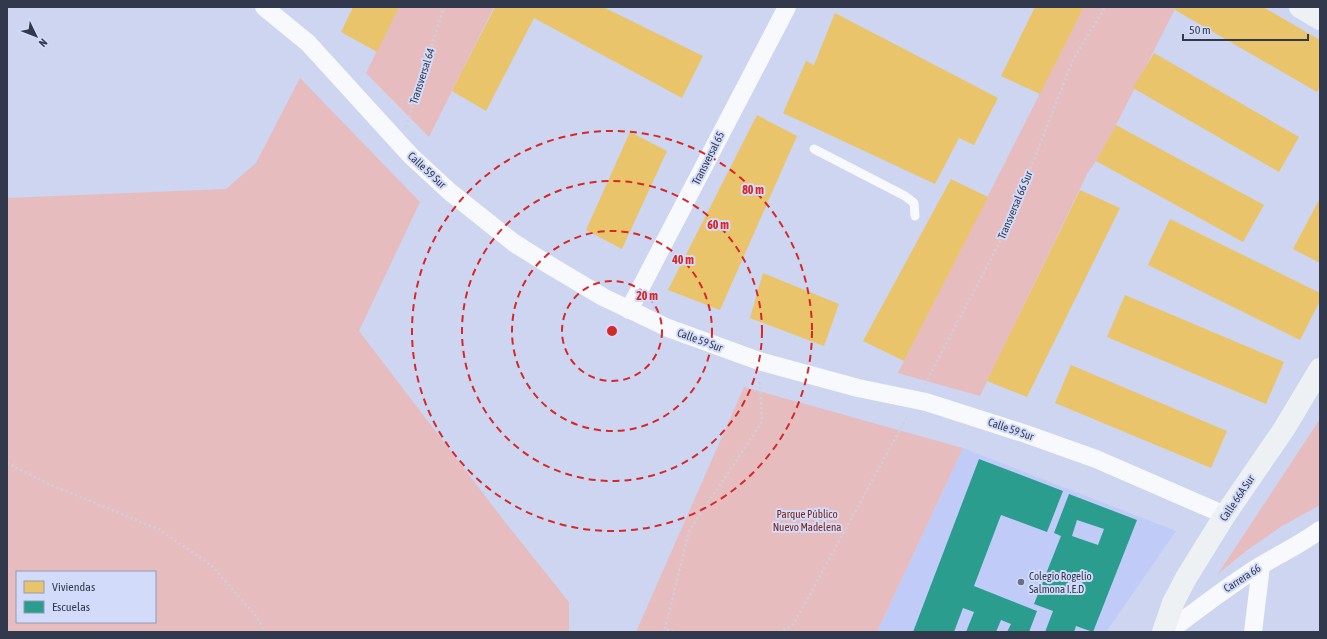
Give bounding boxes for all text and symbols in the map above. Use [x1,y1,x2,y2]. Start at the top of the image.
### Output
north arrow [16,16,56,56]
scale bar [1183,16,1308,42]
text: 50 m [1189,23,1211,37]
text: N [37,36,50,49]
street label: Transversal 64 [407,47,437,105]
street label: Transversal 65 [689,129,727,187]
street label: Calle 59 Sur [406,149,449,191]
street label: Transversal 66 Sur [995,169,1035,241]
text: 80 m [742,183,764,197]
text: 60 m [707,218,729,232]
text: 40 m [671,253,694,267]
text: 20 m [636,289,658,303]
centre of rings [605,324,619,338]
street label: Calle 59 Sur [676,326,725,354]
street label: Calle 59 Sur [987,416,1036,443]
street label: Calle 66A Sur [1217,472,1257,523]
park label: Parque Público Nuevo Madelena [773,508,841,533]
street label: Carrera 66 [1221,562,1263,594]
place label: Colegio Rogelio Salmona I.E.D [1029,570,1092,595]
legend [16,571,156,623]
marker: Colegio Rogelio Salmona I.E.D [1016,577,1026,587]
text: Viviendas [52,580,95,594]
text: Escuelas [52,600,90,614]

